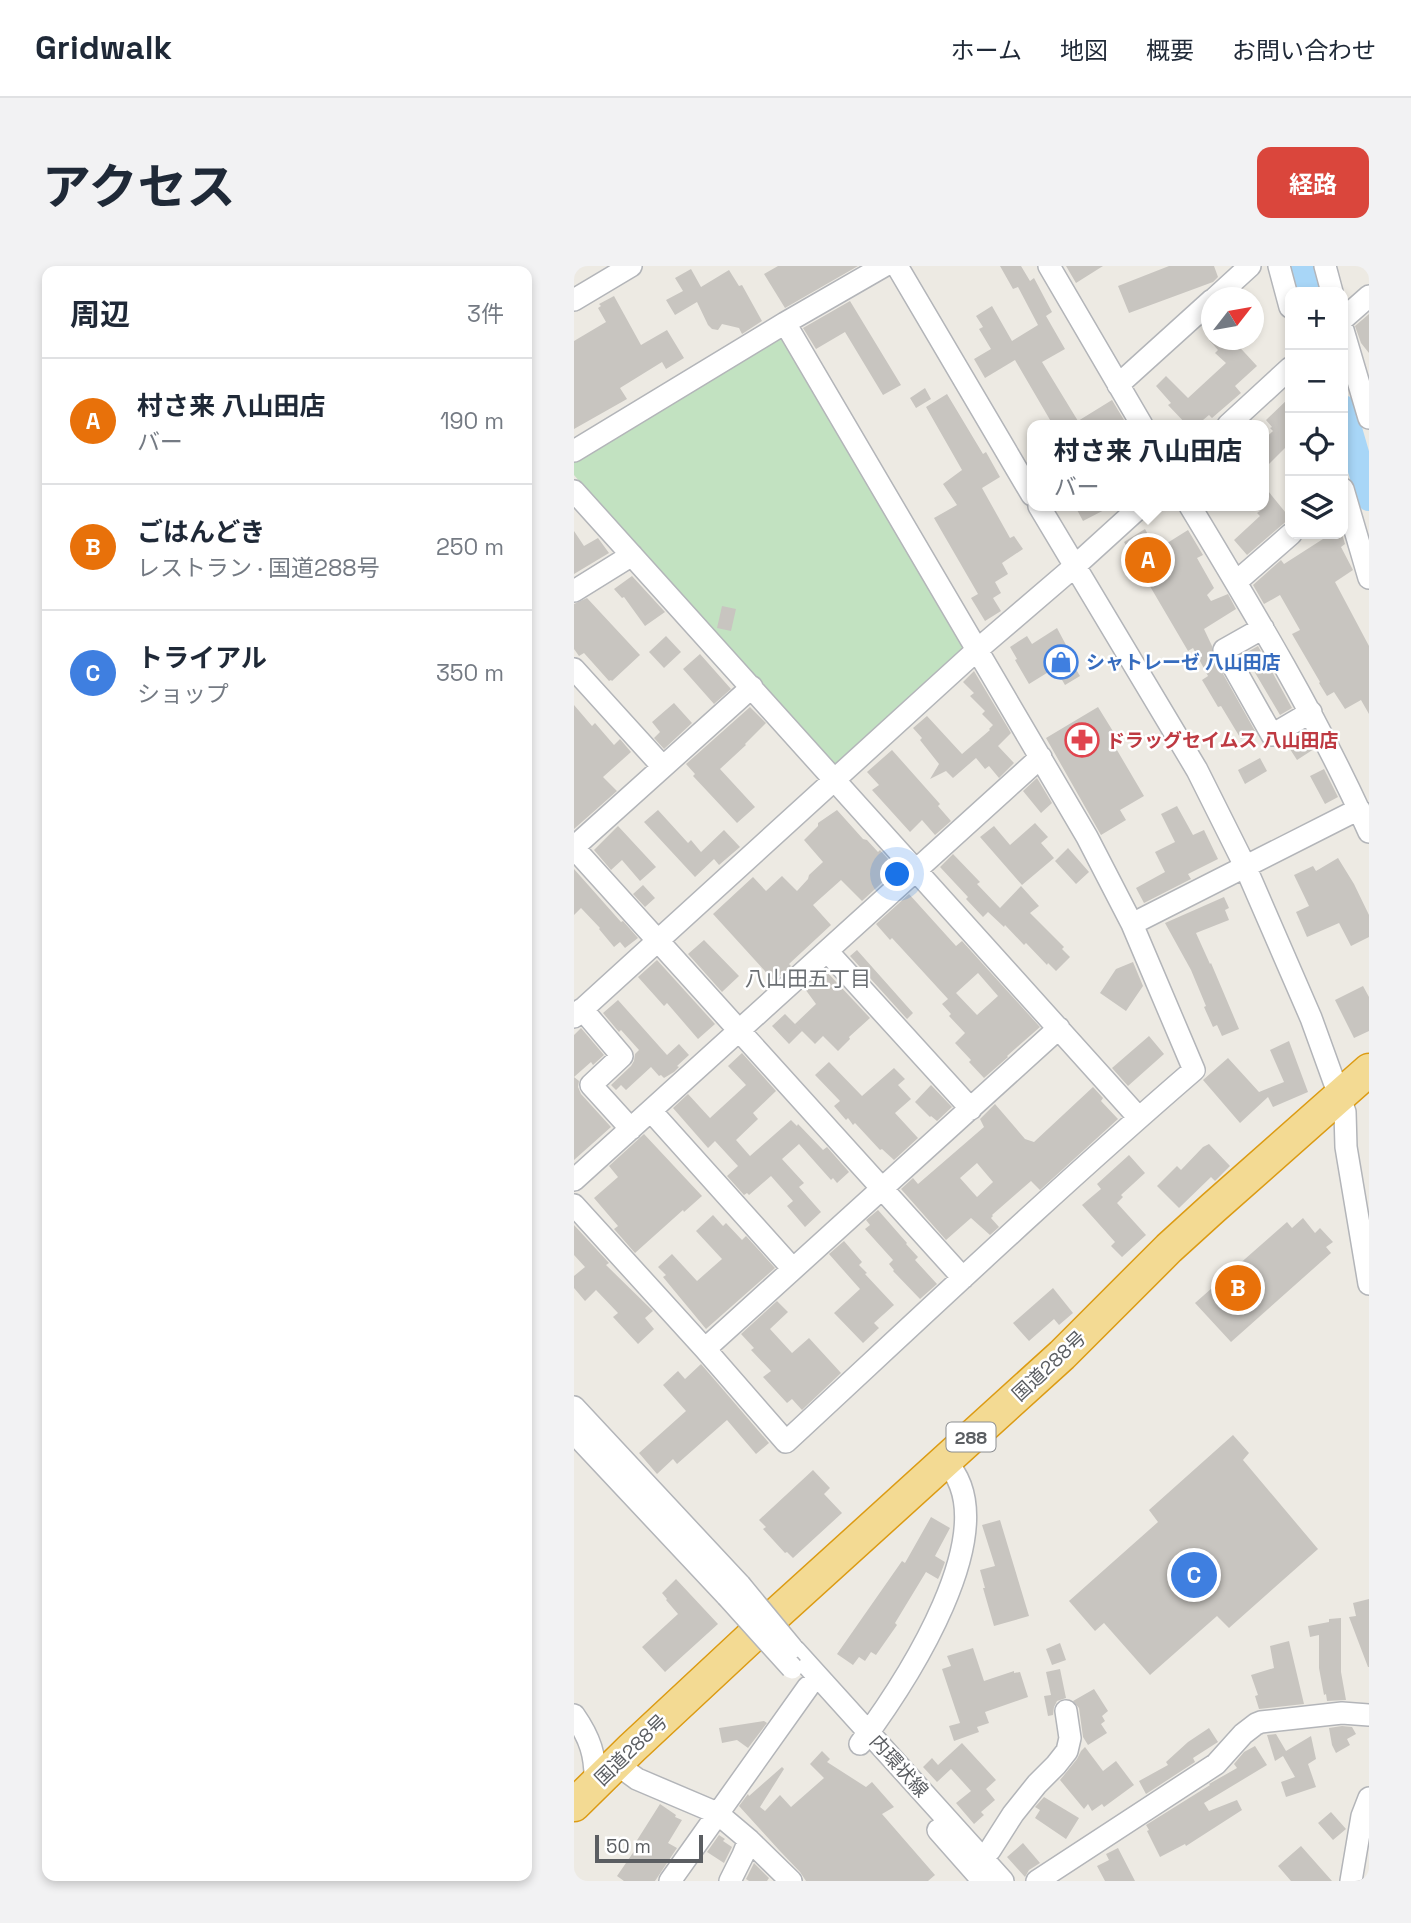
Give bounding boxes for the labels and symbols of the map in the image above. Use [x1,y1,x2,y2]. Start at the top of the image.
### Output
north arrow [1201,287,1264,350]
pin: A [1125,534,1171,586]
shop icon: シャトレーゼ 八山田店 [1042,643,1080,681]
place label: シャトレーゼ 八山田店 [1086,650,1281,675]
pharmacy icon: ドラッグセイムス 八山田店 [1063,721,1101,759]
place label: ドラッグセイムス 八山田店 [1106,728,1338,753]
your location [880,857,914,891]
district label: 八山田五丁目 [745,965,871,992]
pin: B [1215,1262,1261,1314]
street label: 国道288号 [1007,1325,1091,1407]
road number: 288 [946,1422,996,1452]
pin: C [1171,1549,1217,1601]
street label: 国道288号 [589,1709,673,1791]
street label: 内環状線 [864,1729,934,1803]
scale bar [595,1832,704,1864]

